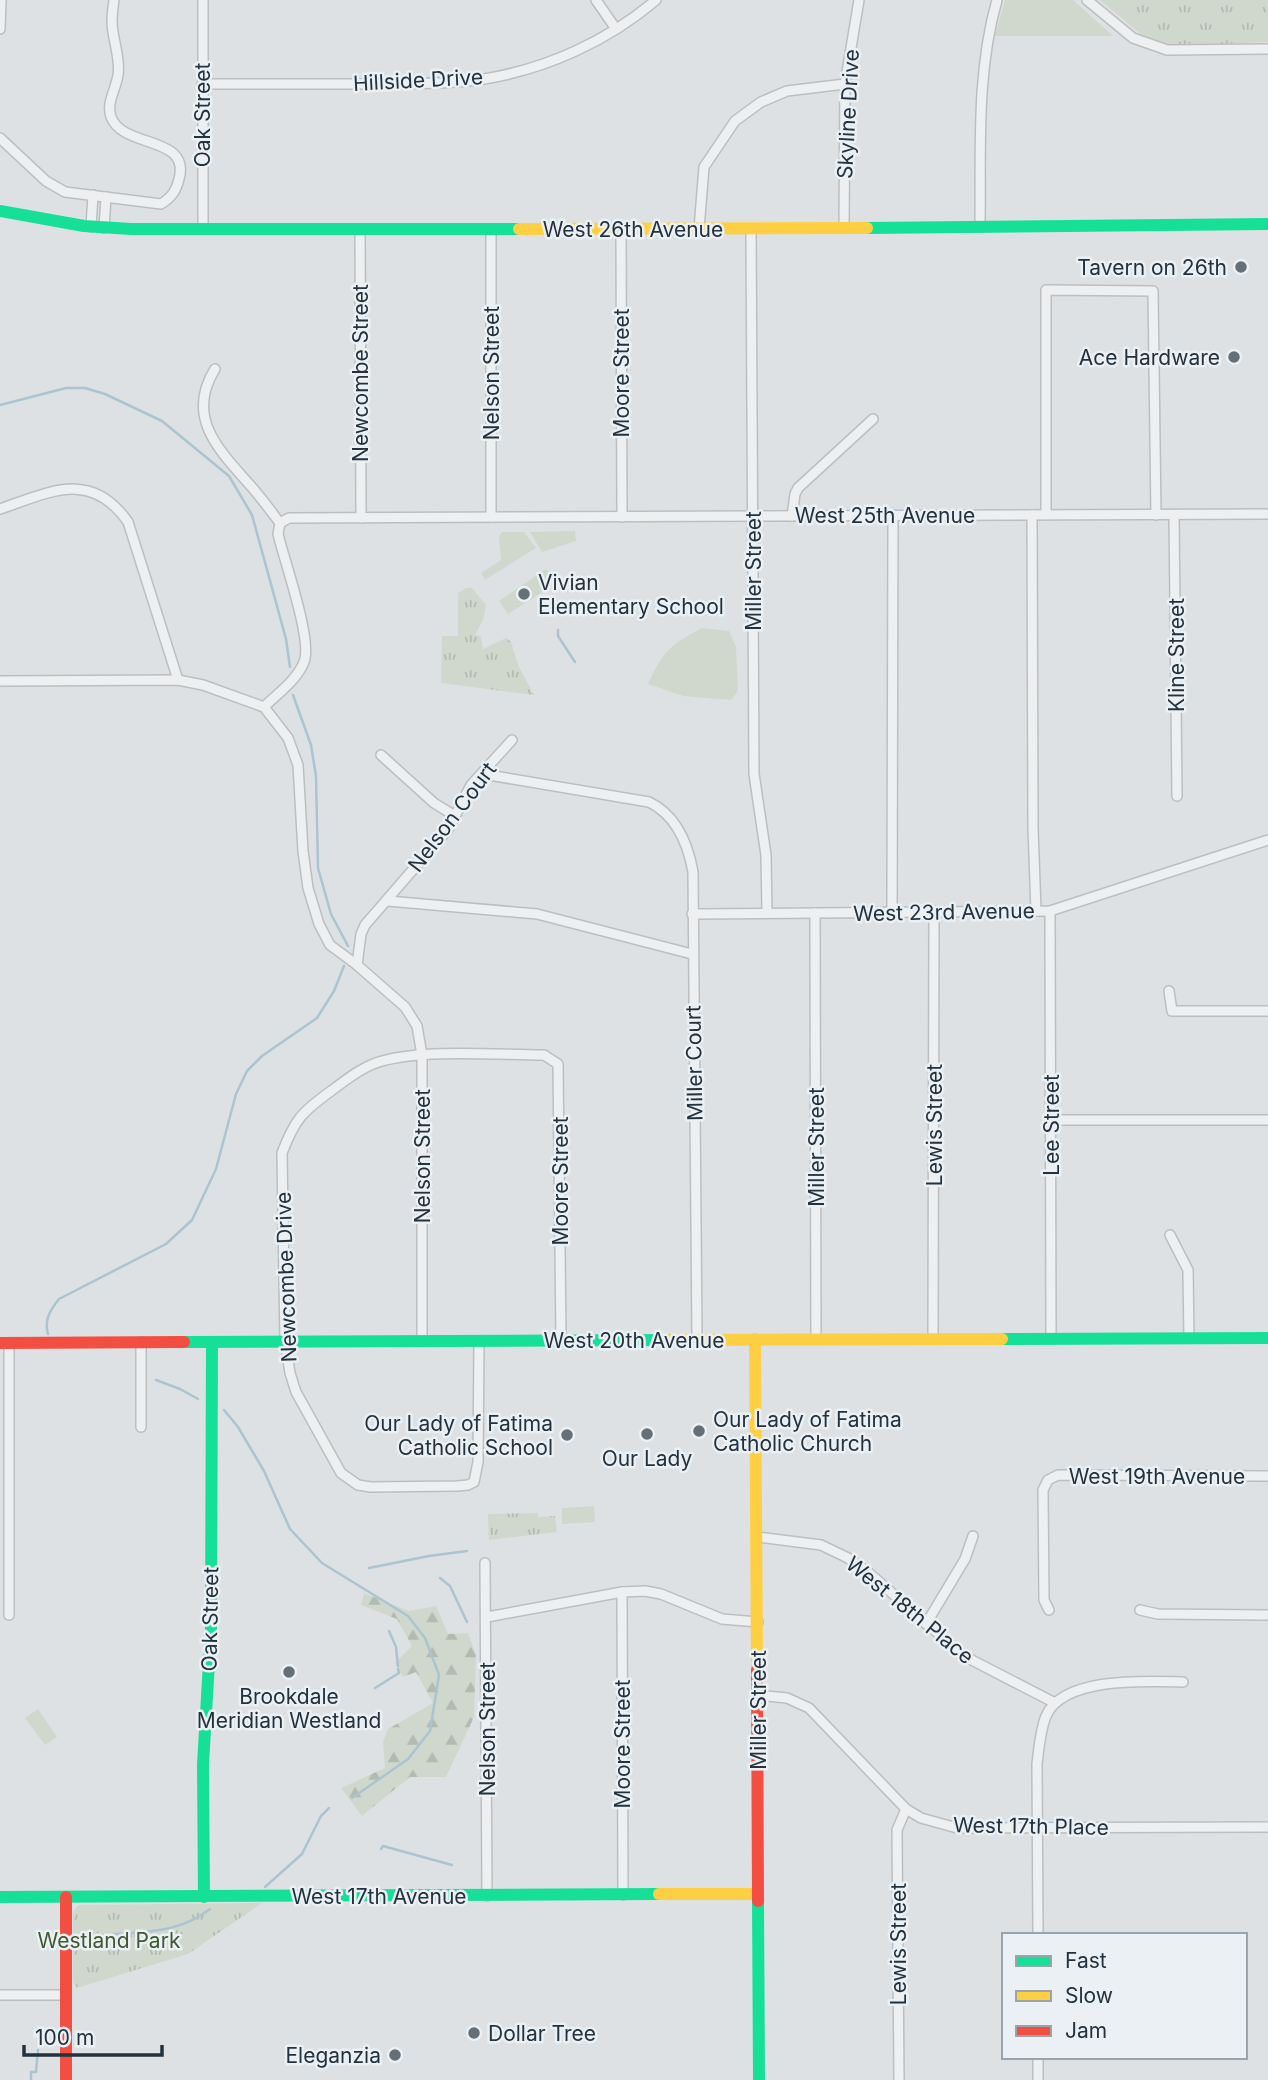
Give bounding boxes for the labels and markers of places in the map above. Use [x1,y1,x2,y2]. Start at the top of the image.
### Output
place label: Tavern on 26th [1077,255,1227,280]
marker: Tavern on 26th [1233,259,1249,275]
place label: Ace Hardware [1079,345,1220,370]
marker: Ace Hardware [1226,349,1242,365]
place label: Vivian Elementary School [538,570,724,619]
marker: Vivian Elementary School [516,586,532,602]
place label: Our Lady of Fatima Catholic Church [713,1407,902,1456]
place label: Our Lady of Fatima Catholic School [364,1411,553,1460]
marker: Our Lady of Fatima Catholic Church [691,1423,707,1439]
marker: Our Lady [639,1426,655,1442]
marker: Our Lady of Fatima Catholic School [559,1427,575,1443]
place label: Our Lady [602,1446,693,1471]
marker: Brookdale Meridian Westland [281,1664,297,1680]
place label: Brookdale Meridian Westland [197,1684,381,1733]
place label: Dollar Tree [488,2021,596,2046]
marker: Dollar Tree [466,2025,482,2041]
place label: Eleganzia [285,2043,381,2068]
marker: Eleganzia [387,2047,403,2063]

